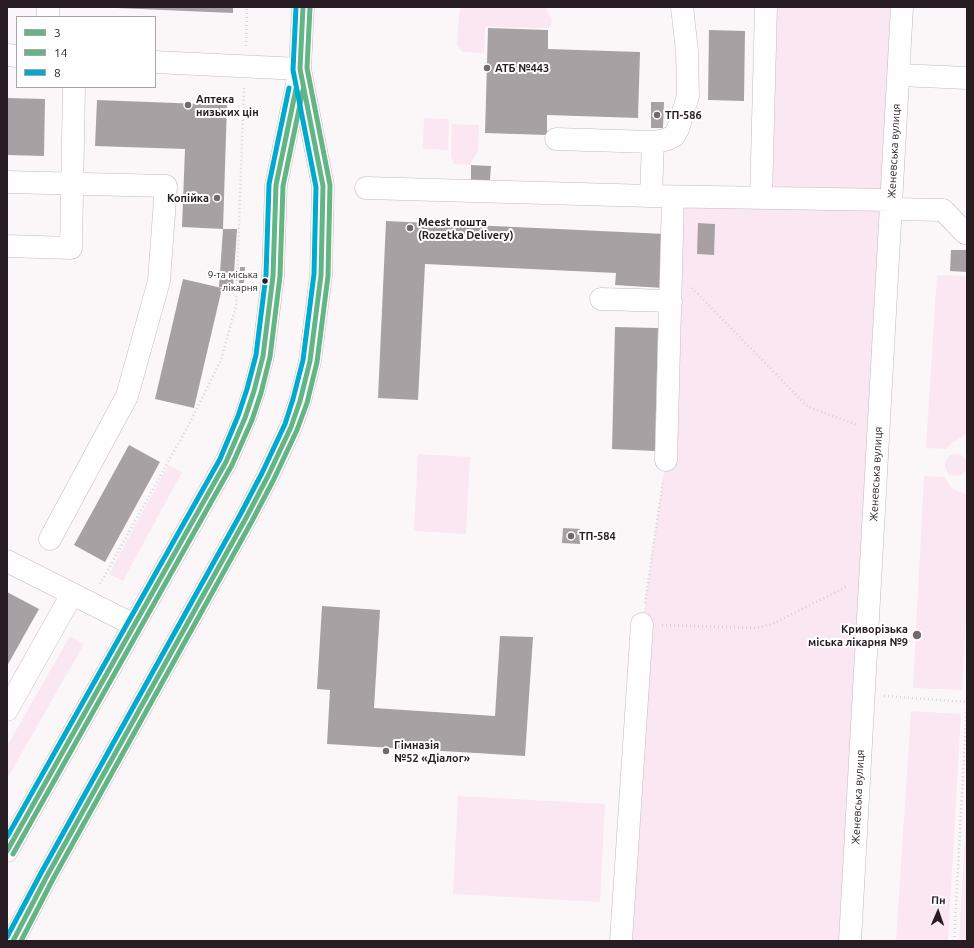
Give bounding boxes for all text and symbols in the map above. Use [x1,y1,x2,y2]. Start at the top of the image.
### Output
legend [16,16,156,88]
text: 3 [54,26,61,39]
text: 14 [54,46,68,59]
place label: АТБ №443 [495,61,549,75]
marker: АТБ №443 [482,63,492,73]
text: 8 [54,66,61,79]
place label: Аптека низьких цін [196,92,259,118]
marker: Аптека низьких цін [183,100,193,110]
street label: Женевська вулиця [885,103,903,199]
place label: ТП-586 [665,108,702,122]
marker: ТП-586 [652,110,662,120]
place label: Копійка [167,191,209,205]
marker: Копійка [212,193,222,203]
place label: Meest пошта (Rozetka Delivery) [418,215,513,241]
marker: Meest пошта (Rozetka Delivery) [405,223,415,233]
place label: 9-та міська лікарня [208,269,258,292]
marker: 9-та міська лікарня [260,276,270,286]
street label: Женевська вулиця [867,426,885,522]
place label: ТП-584 [579,529,616,543]
marker: ТП-584 [566,531,576,541]
place label: Криворізька міська лікарня №9 [808,622,908,648]
marker: Криворізька міська лікарня №9 [911,629,923,641]
place label: Гімназія №52 «Діалог» [394,738,470,764]
marker: Гімназія №52 «Діалог» [381,746,391,756]
street label: Женевська вулиця [849,749,867,845]
north arrow [918,892,958,932]
text: Пн [931,894,946,906]

